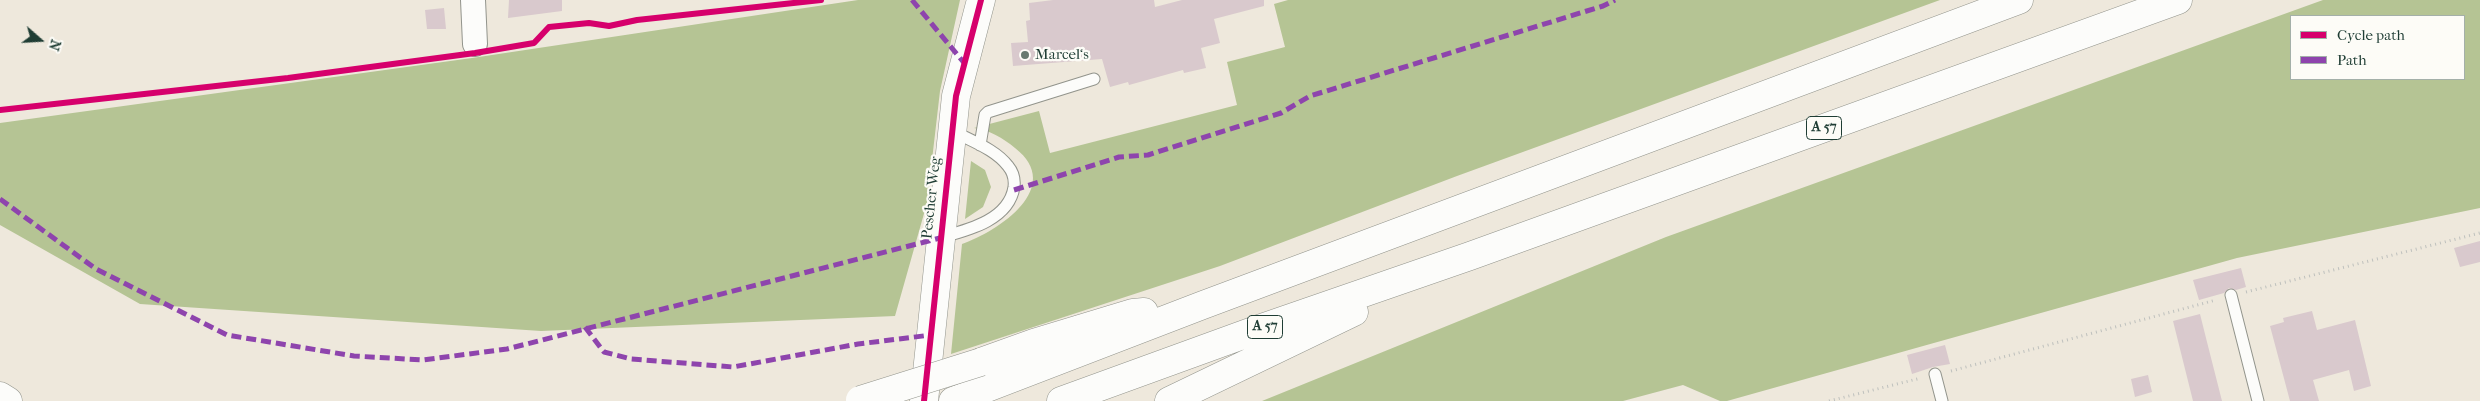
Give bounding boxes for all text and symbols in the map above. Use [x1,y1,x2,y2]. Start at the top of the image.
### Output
north arrow [15,15,65,65]
legend [2290,15,2465,80]
text: Cycle path [2337,26,2405,44]
text: N [45,37,64,53]
place label: Marcel‘s [1035,46,1089,64]
marker: Marcel‘s [1019,49,1031,61]
text: Path [2337,51,2367,69]
road number: A 57 [1806,116,1842,140]
street label: Pescher Weg [919,156,945,240]
road number: A 57 [1248,316,1282,338]

